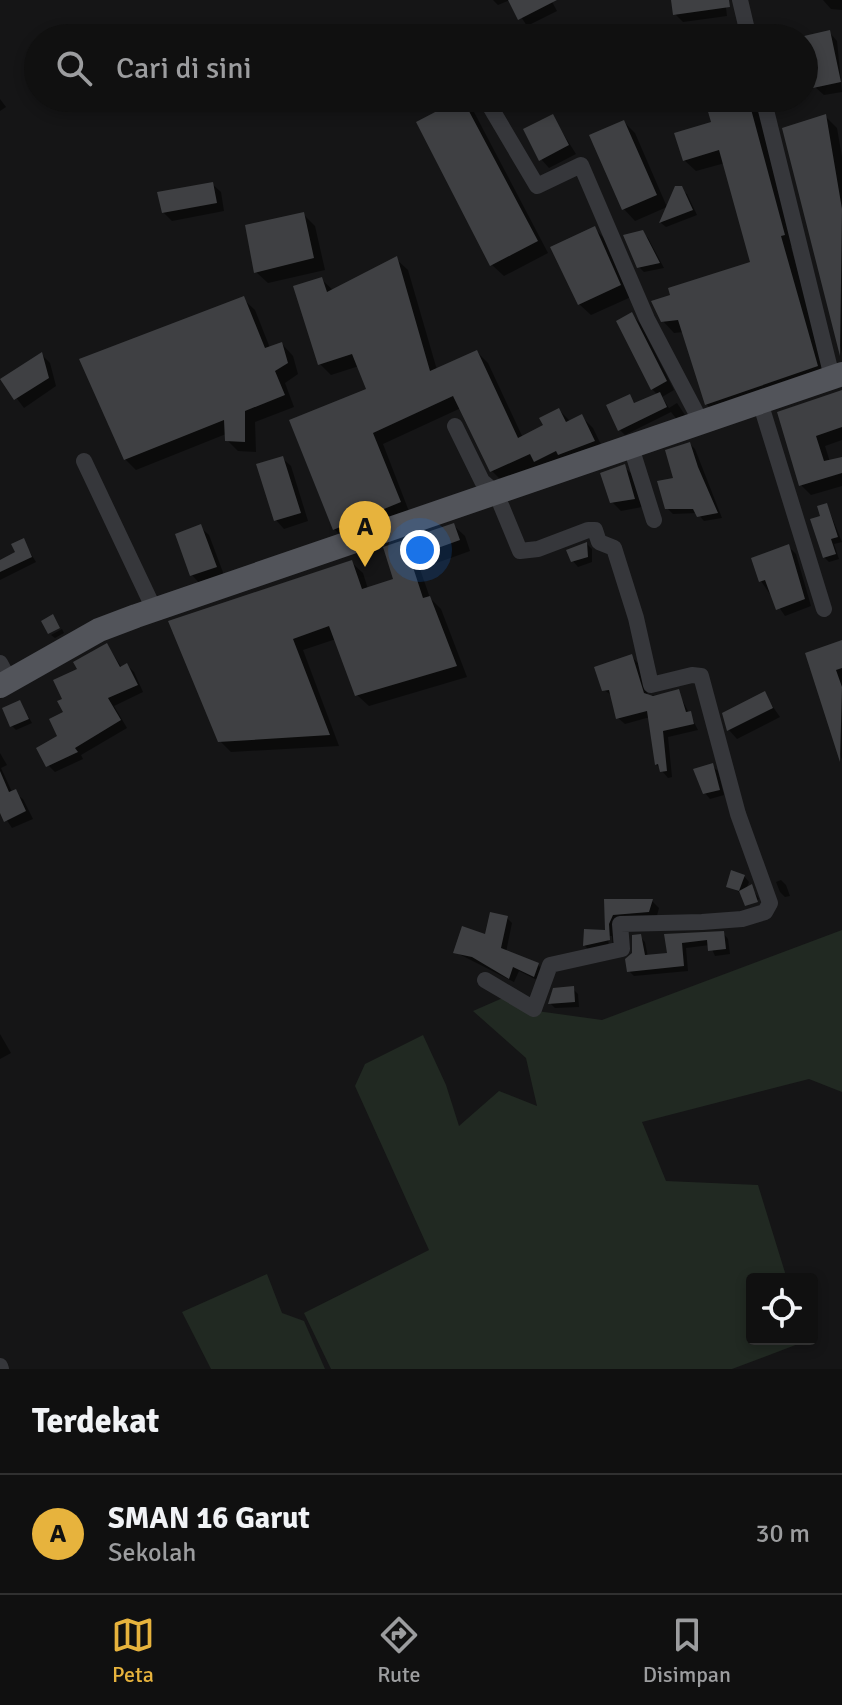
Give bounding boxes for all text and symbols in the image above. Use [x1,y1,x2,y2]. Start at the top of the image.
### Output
search box [24,24,818,112]
icon: search [52,46,96,90]
text: Cari di sini [116,50,252,87]
pin: A [339,501,391,567]
your location [400,530,440,570]
map controls [746,1273,818,1345]
button: locate [746,1273,818,1345]
text: Terdekat [32,1400,159,1442]
text: SMAN 16 Garut [108,1500,310,1537]
text: A [50,1518,66,1550]
text: 30 m [755,1518,810,1550]
text: Sekolah [108,1537,197,1569]
tab: Peta [111,1613,155,1688]
tab: Rute [377,1613,421,1688]
tab: Disimpan [643,1613,731,1688]

